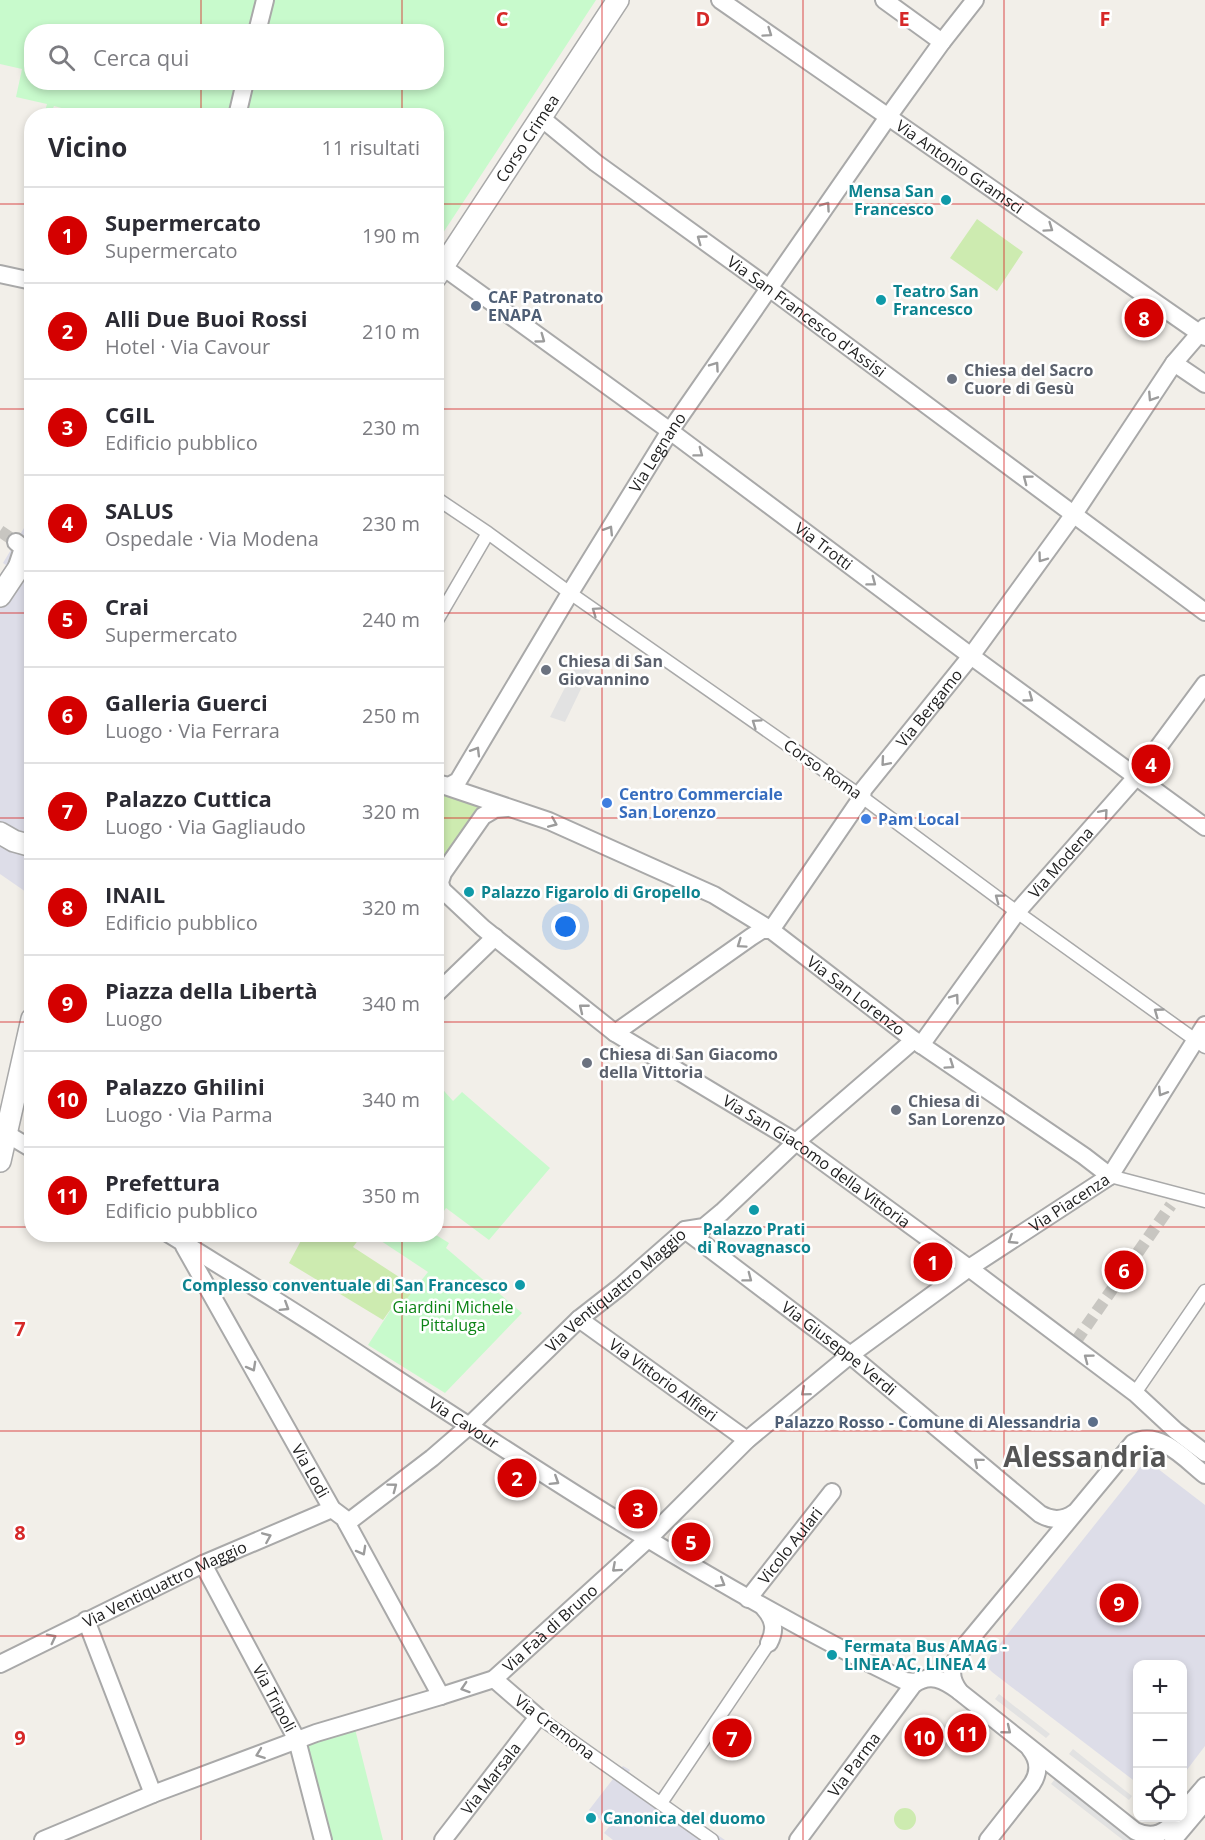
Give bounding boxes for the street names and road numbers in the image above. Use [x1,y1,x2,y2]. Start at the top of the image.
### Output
street label: Corso Crimea [490,90,564,187]
street label: Via Antonio Gramsci [892,115,1028,219]
street label: Via San Francesco d'Assisi [723,250,890,382]
street label: Via Legnano [624,408,691,497]
street label: Via Trotti [790,517,857,575]
street label: Via Bergamo [891,664,967,752]
street label: Corso Roma [779,734,867,804]
street label: Via Modena [1023,822,1098,903]
street label: Via San Lorenzo [802,951,910,1040]
street label: Via San Giacomo della Vittoria [719,1089,915,1233]
street label: Via Piacenza [1025,1168,1114,1237]
street label: Via Ventiquattro Maggio [540,1223,691,1357]
street label: Via Giuseppe Verdi [777,1296,901,1400]
street label: Via Vittorio Alfieri [605,1333,722,1426]
street label: Via Cavour [424,1392,504,1454]
street label: Via Lodi [287,1440,334,1502]
street label: Vicolo Aulari [753,1502,827,1589]
street label: Via Ventiquattro Maggio [79,1536,250,1633]
street label: Via Faà di Bruno [498,1579,602,1677]
street label: Via Tripoli [248,1660,302,1736]
street label: Via Cremona [510,1690,600,1764]
street label: Via Parma [823,1728,885,1801]
street label: Via Marsala [456,1738,526,1819]

